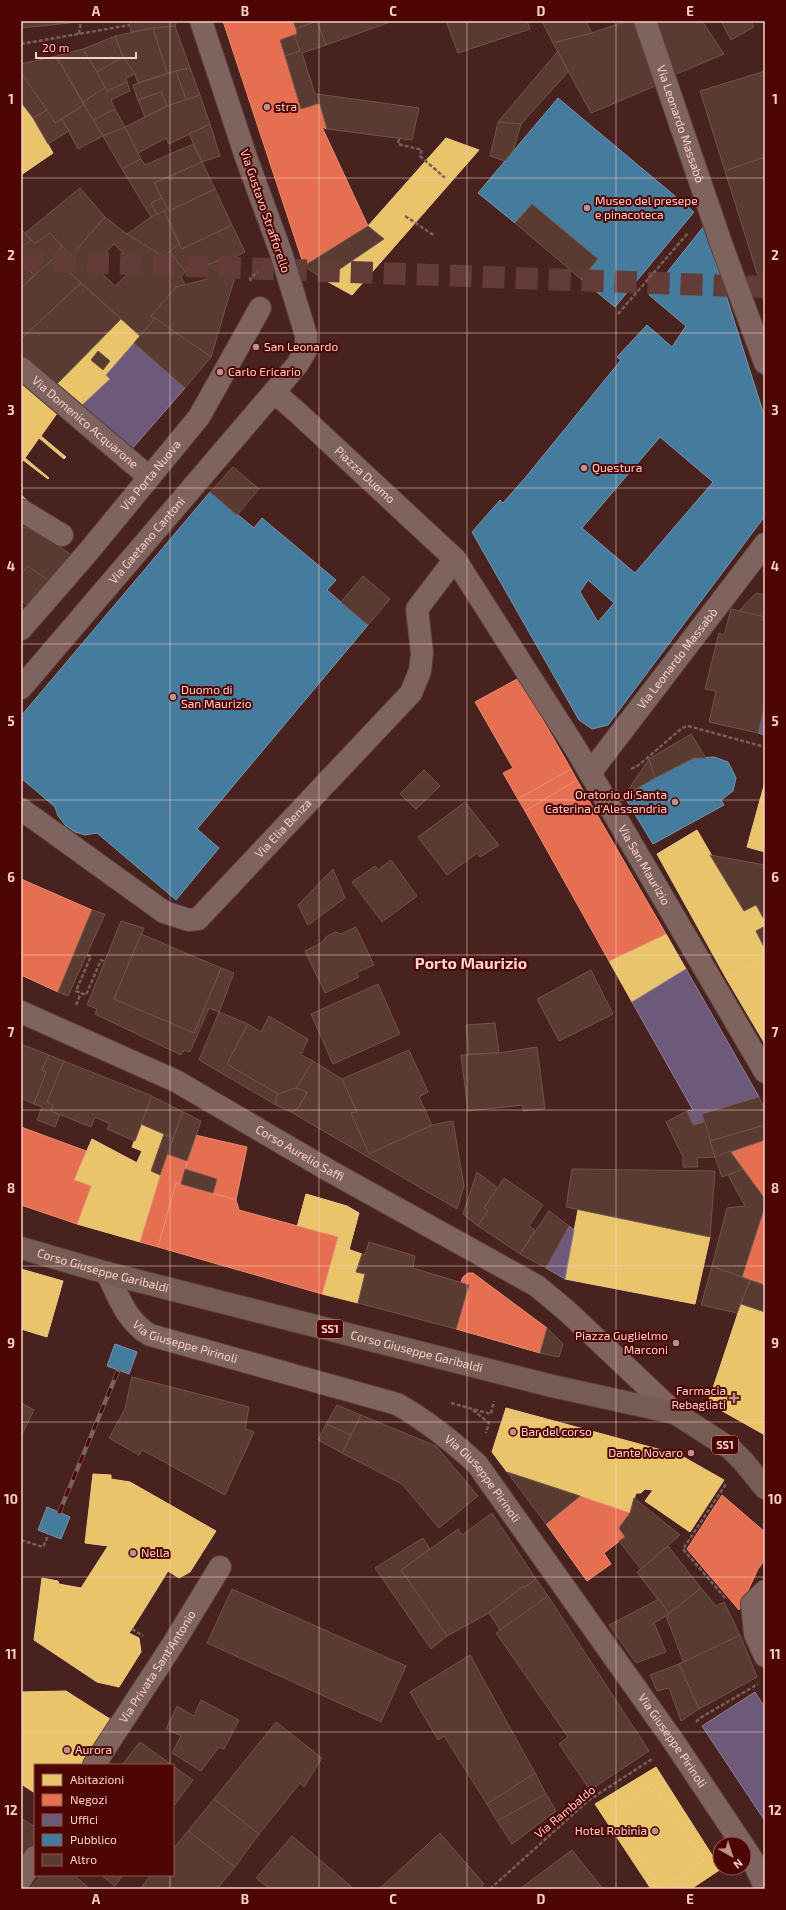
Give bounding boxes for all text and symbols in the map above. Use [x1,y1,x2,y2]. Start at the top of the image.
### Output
text: A [92,3,101,19]
text: B [241,3,249,19]
text: C [389,3,397,19]
text: D [537,3,546,19]
text: E [686,3,694,19]
scale bar [36,34,136,60]
text: 20 m [42,40,69,54]
street label: Via Leonardo Massabò [655,63,708,185]
text: 1 [8,91,14,107]
text: 1 [772,91,778,107]
place label: stra [275,99,297,113]
marker: stra [262,102,272,112]
street label: Via Gustavo Strafforello [238,147,294,275]
place label: Museo del presepe e pinacoteca [595,193,698,221]
marker: Museo del presepe e pinacoteca [582,203,592,213]
text: 2 [7,247,15,263]
text: 2 [771,247,779,263]
place label: San Leonardo [264,339,339,353]
marker: San Leonardo [251,342,261,352]
place label: Carlo Ericario [228,364,301,378]
marker: Carlo Ericario [215,367,225,377]
street label: Via Domenico Acquarone [30,373,141,471]
text: 3 [7,402,15,418]
text: 3 [771,402,779,418]
street label: Via Porta Nuova [117,437,183,513]
street label: Piazza Duomo [332,443,399,506]
place label: Questura [592,460,642,475]
marker: Questura [579,463,589,473]
street label: Via Gaetano Cantoni [105,494,187,586]
text: 4 [7,558,15,574]
text: 4 [771,558,779,574]
street label: Via Leonardo Massabò [634,605,720,711]
place label: Duomo di San Maurizio [181,682,252,710]
marker: Duomo di San Maurizio [168,692,178,702]
text: 5 [7,713,15,729]
text: 5 [771,713,779,729]
place label: Oratorio di Santa Caterina d'Alessandria [545,787,667,815]
street label: Via Elia Benza [252,795,314,860]
marker: Oratorio di Santa Caterina d'Alessandria [670,797,680,807]
street label: Via San Maurizio [616,822,674,907]
text: 6 [7,869,15,885]
text: 6 [771,869,779,885]
district label: Porto Maurizio [415,953,527,972]
text: 7 [8,1024,15,1040]
text: 7 [772,1024,779,1040]
street label: Corso Aurelio Saffi [254,1121,347,1184]
text: 8 [7,1180,15,1196]
text: 8 [771,1180,779,1196]
street label: Corso Giuseppe Garibaldi [36,1245,170,1294]
street label: Via Giuseppe Pirinoli [130,1317,239,1365]
road number: SS1 [317,1320,343,1338]
street label: Corso Giuseppe Garibaldi [349,1327,484,1374]
place label: Piazza Guglielmo Marconi [575,1328,668,1356]
text: 9 [7,1335,15,1351]
text: 9 [771,1335,779,1351]
marker: Piazza Guglielmo Marconi [671,1338,681,1348]
place label: Farmacia Rebagliati [671,1383,726,1411]
marker: Farmacia Rebagliati [729,1393,739,1403]
place label: Bar del corso [521,1424,592,1438]
marker: Bar del corso [508,1427,518,1437]
street label: Via Giuseppe Pirinoli [442,1431,524,1525]
road number: SS1 [712,1436,738,1454]
place label: Dante Novaro [608,1445,683,1459]
marker: Dante Novaro [686,1448,696,1458]
text: 10 [4,1491,18,1507]
text: 10 [768,1491,782,1507]
place label: Nella [141,1545,170,1559]
marker: Nella [128,1548,138,1558]
street label: Via Privata Sant'Antonio [115,1607,198,1725]
text: 11 [5,1646,17,1662]
text: 11 [769,1646,781,1662]
street label: Via Giuseppe Pirinoli [636,1690,710,1790]
place label: Aurora [75,1742,112,1756]
marker: Aurora [62,1745,72,1755]
legend [34,1764,174,1876]
text: Abitazioni [70,1772,124,1786]
street label: Via Rambaldo [531,1782,598,1841]
text: Negozi [70,1792,107,1806]
text: 12 [4,1802,18,1818]
text: 12 [768,1802,782,1818]
text: Uffici [70,1812,98,1826]
place label: Hotel Robinia [575,1823,647,1837]
marker: Hotel Robinia [650,1826,660,1836]
text: Pubblico [70,1832,117,1846]
north arrow [712,1836,752,1876]
text: Altro [70,1852,97,1866]
text: N [731,1857,746,1872]
text: A [92,1891,101,1907]
text: B [241,1891,249,1907]
text: C [389,1891,397,1907]
text: D [537,1891,546,1907]
text: E [686,1891,694,1907]

